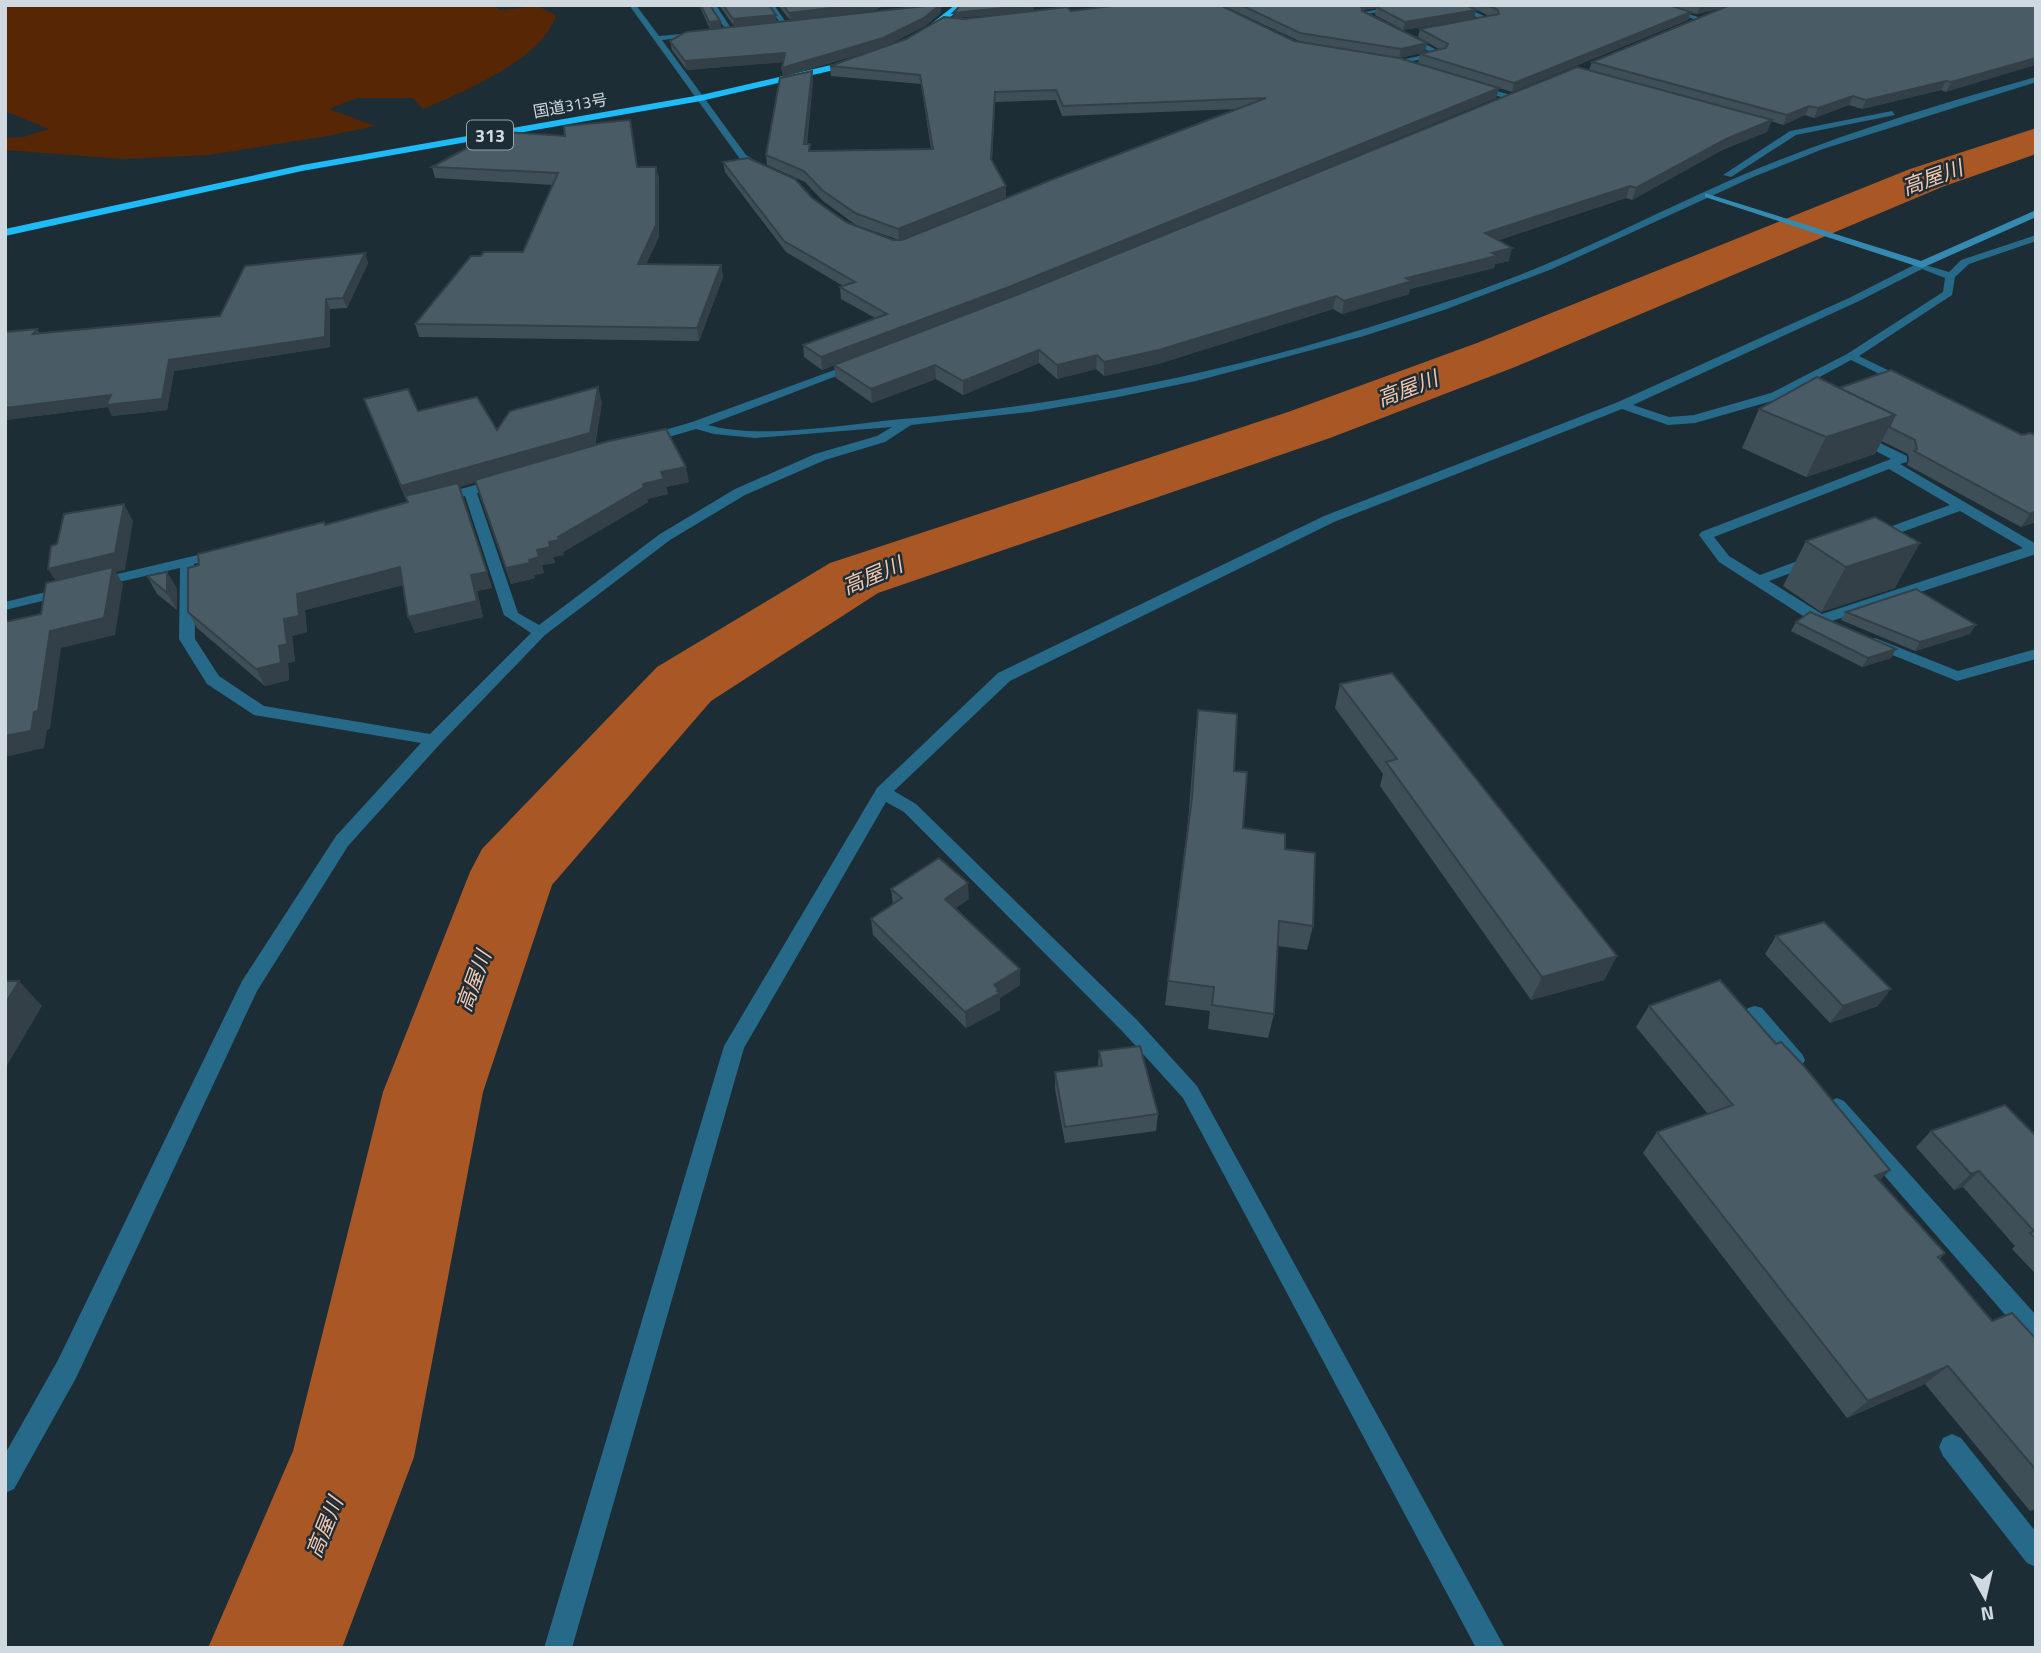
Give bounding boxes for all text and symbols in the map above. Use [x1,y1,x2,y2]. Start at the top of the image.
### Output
street label: 国道313号 [531,87,609,123]
road number: 313 [467,120,513,150]
water label: 高屋川 [1897,151,1969,203]
water label: 高屋川 [1372,361,1444,414]
water label: 高屋川 [837,547,909,602]
water label: 高屋川 [447,944,499,1016]
water label: 高屋川 [297,1490,351,1562]
north arrow [1950,1562,2020,1632]
text: N [1979,1599,1996,1630]

